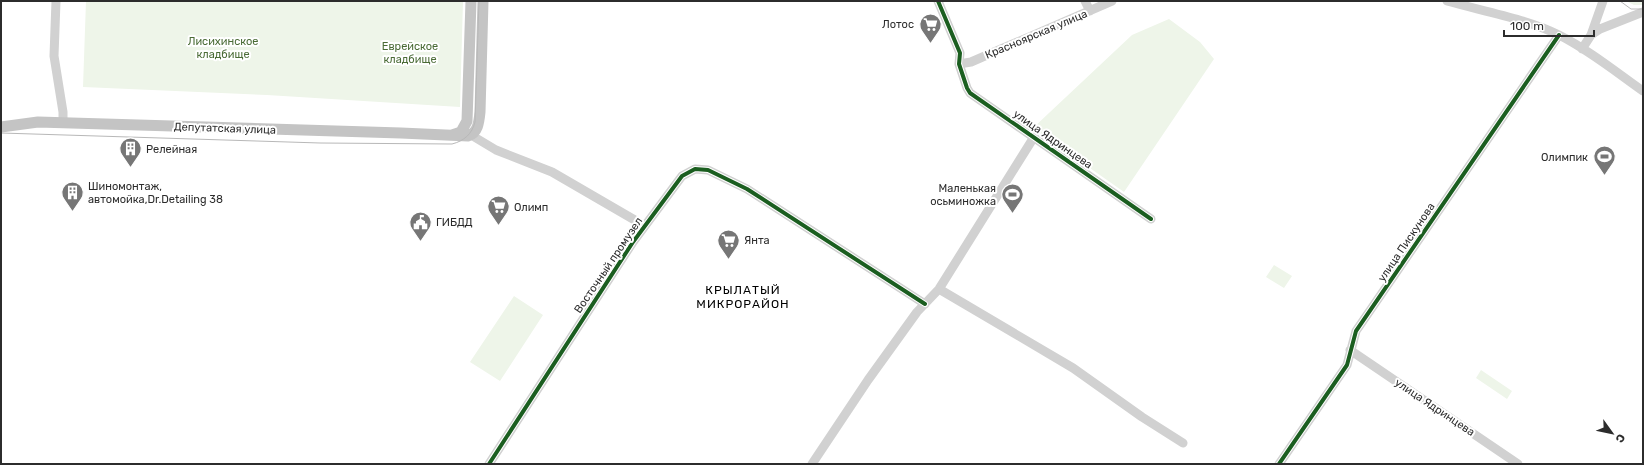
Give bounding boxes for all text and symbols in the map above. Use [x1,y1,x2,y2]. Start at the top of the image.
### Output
street label: Красноярская улица [983,7,1089,62]
supermarket icon: Лотос [917,11,943,44]
scale bar [1504,12,1594,38]
place label: Лотос [882,18,914,31]
text: 100 m [1510,19,1544,33]
park label: Лисихинское кладбище [188,35,258,61]
park label: Еврейское кладбище [382,40,438,66]
street label: улица Ядринцева [1011,107,1095,172]
street label: Депутатская улица [174,120,276,137]
building icon: Релейная [118,136,144,169]
place label: Релейная [146,143,197,156]
sports icon: Олимпик [1591,144,1617,177]
place label: Олимпик [1541,151,1588,164]
building icon: Шиномонтаж, автомойка,Dr.Detailing 38 [60,179,86,212]
place label: Шиномонтаж, автомойка,Dr.Detailing 38 [88,180,223,206]
sports icon: Маленькая осьминожка [999,181,1025,214]
place label: Маленькая осьминожка [930,182,996,208]
supermarket icon: Олимп [486,194,512,227]
street label: улица Пискунова [1375,200,1438,284]
place label: Олимп [514,201,548,214]
public building icon: ГИБДД [407,209,433,242]
street label: Восточный промузел [572,215,645,316]
place label: ГИБДД [436,216,473,229]
supermarket icon: Янта [715,227,741,260]
place label: Янта [744,234,770,247]
district label: КРЫЛАТЫЙ МИКРОРАЙОН [696,283,790,311]
street label: улица Ядринцева [1392,376,1477,439]
north arrow [1592,413,1632,453]
text: С [1612,431,1628,445]

